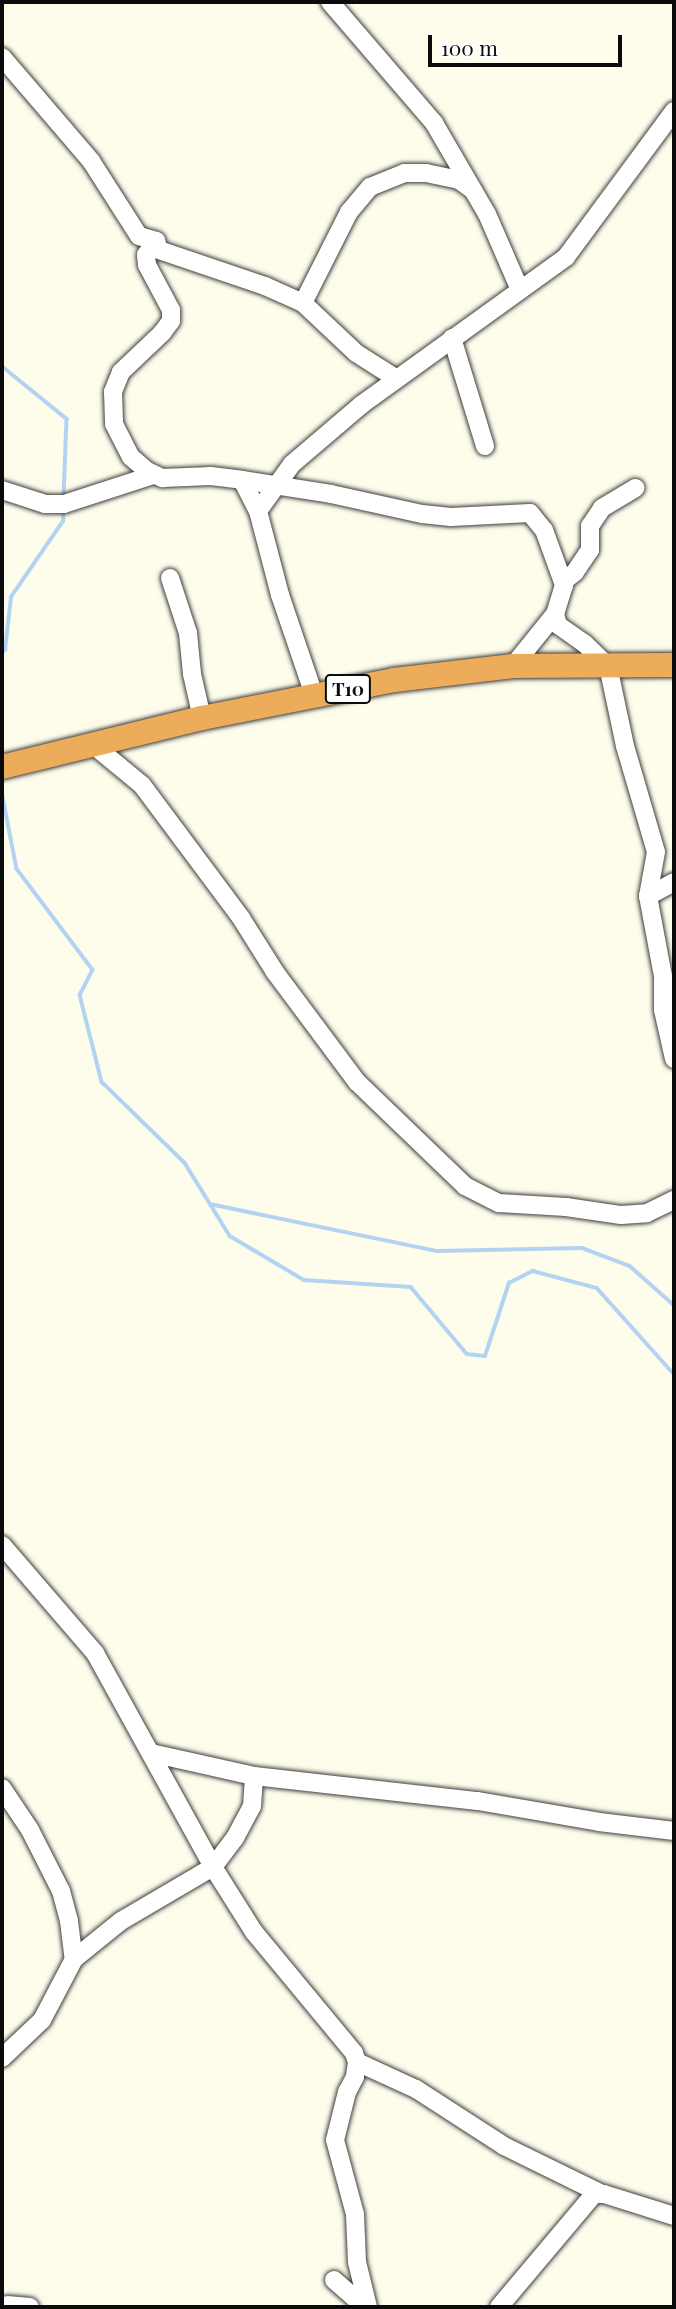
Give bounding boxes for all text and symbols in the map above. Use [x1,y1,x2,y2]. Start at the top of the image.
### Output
scale bar [431,21,625,65]
text: 100 m [441,33,498,61]
road number: T10 [324,674,372,704]

